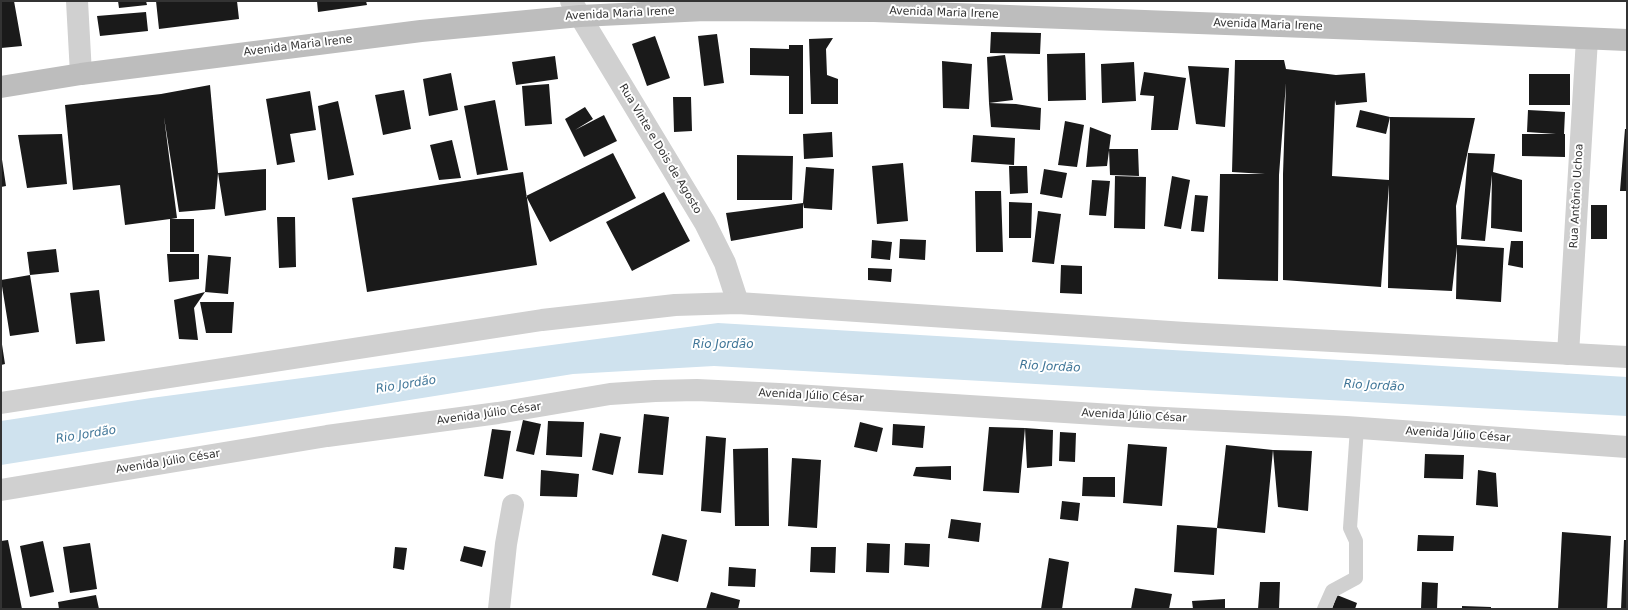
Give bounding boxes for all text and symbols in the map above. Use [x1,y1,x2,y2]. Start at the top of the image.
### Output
street label: Avenida Maria Irene [889,4,999,22]
street label: Avenida Maria Irene [565,5,675,23]
street label: Avenida Maria Irene [1213,16,1323,34]
street label: Avenida Maria Irene [243,33,353,59]
street label: Rua Vinte e Dois de Agosto [616,82,704,216]
street label: Rua Antônio Uchoa [1568,143,1586,249]
water label: Rio Jordão [693,338,753,352]
water label: Rio Jordão [1019,358,1081,376]
water label: Rio Jordão [375,373,437,397]
water label: Rio Jordão [1343,377,1405,395]
street label: Avenida Júlio César [758,387,864,405]
street label: Avenida Júlio César [436,400,542,428]
street label: Avenida Júlio César [1081,407,1187,425]
water label: Rio Jordão [55,423,117,447]
street label: Avenida Júlio César [1405,425,1511,445]
street label: Avenida Júlio César [115,447,221,477]

